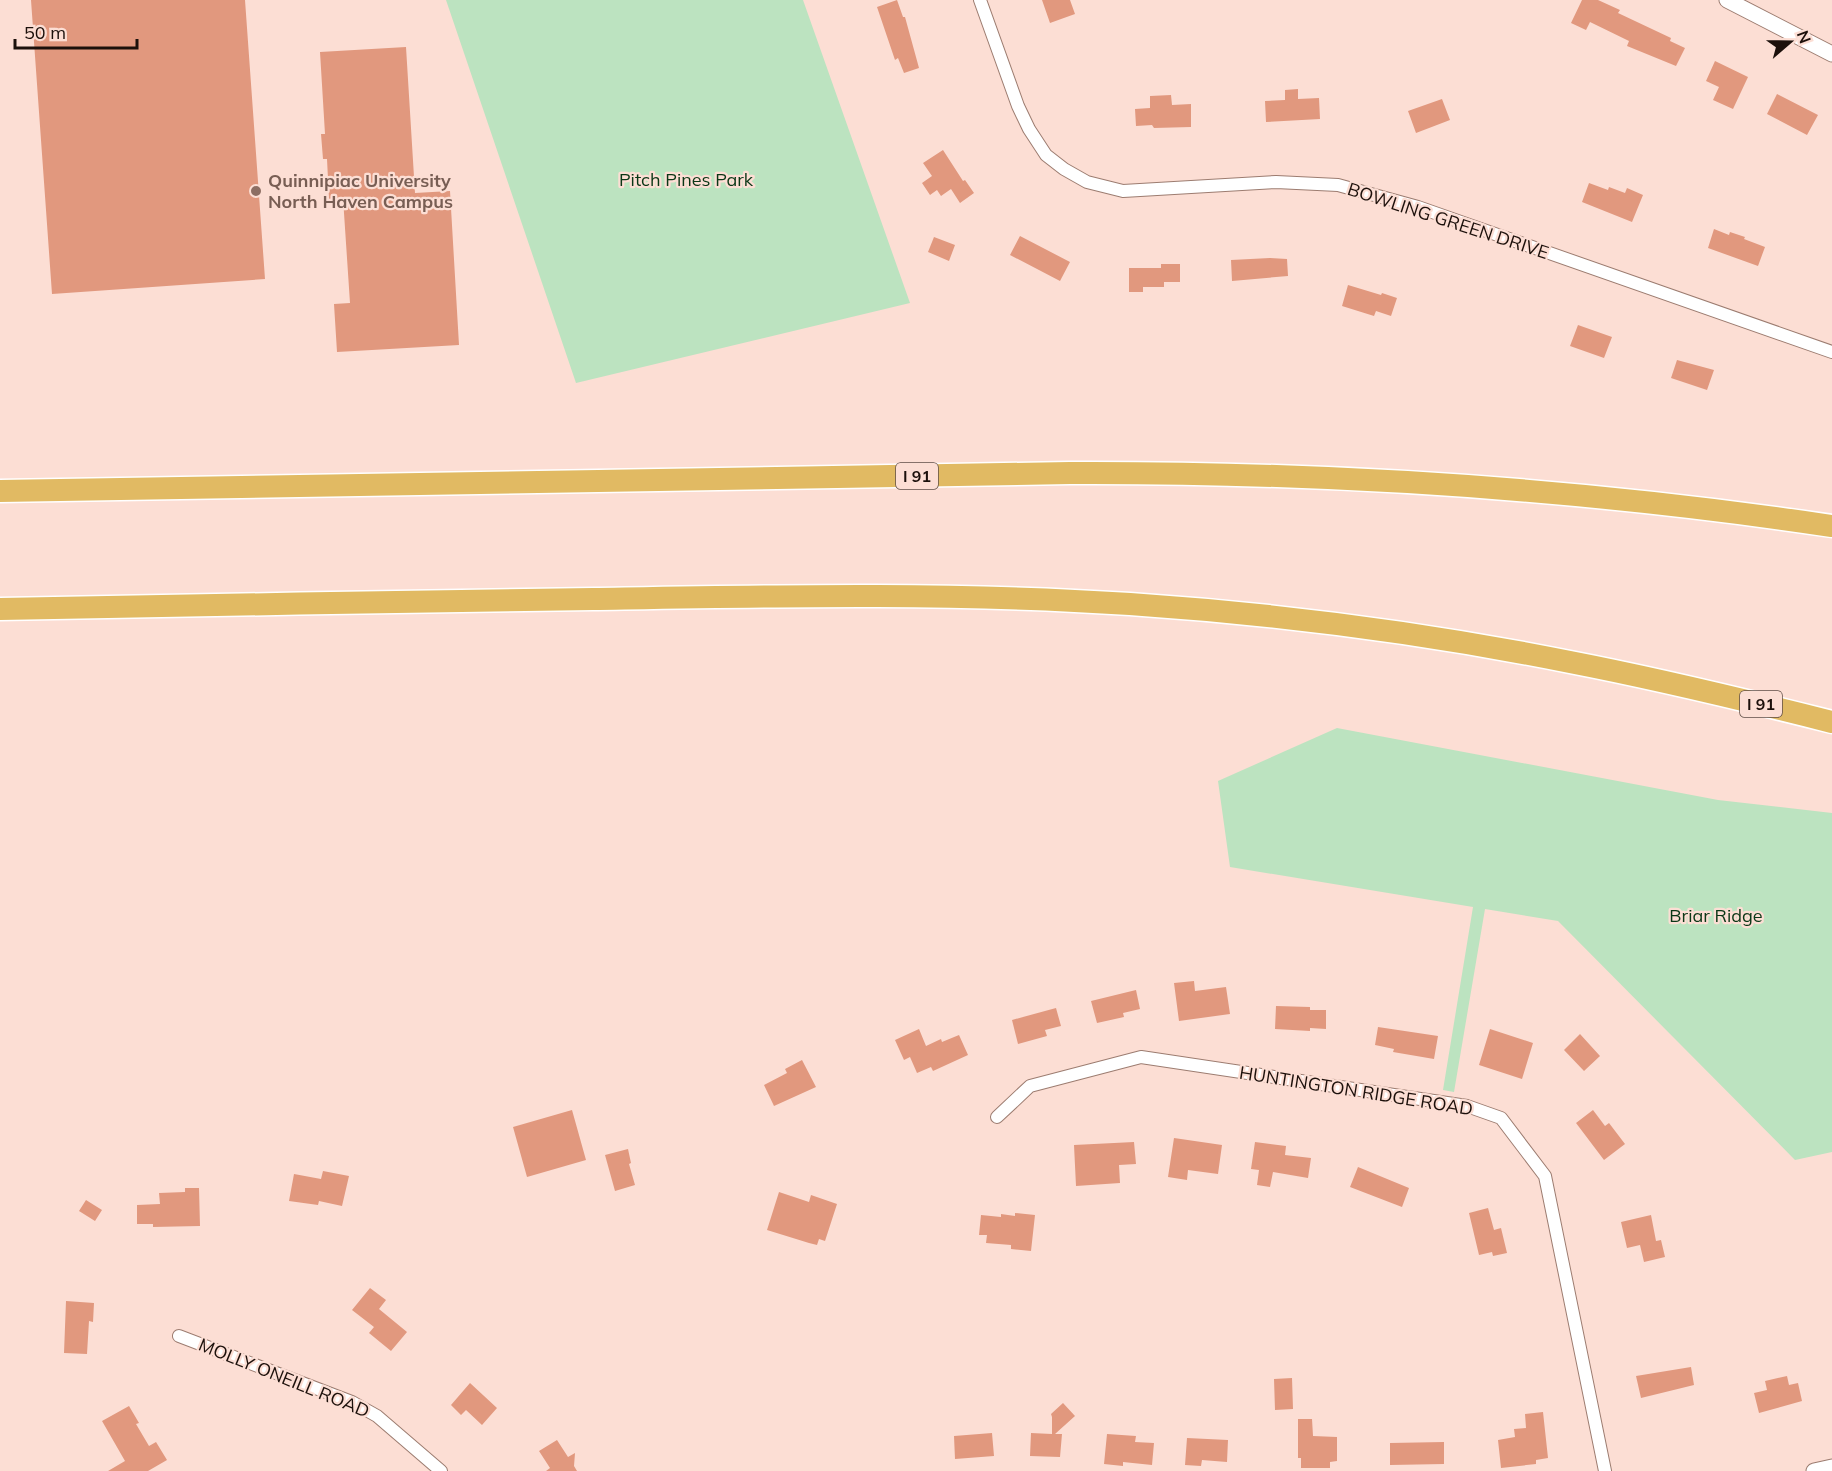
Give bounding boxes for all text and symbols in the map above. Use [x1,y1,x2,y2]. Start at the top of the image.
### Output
scale bar [15,12,136,50]
north arrow [1760,12,1820,72]
text: 50 m [24,21,66,44]
text: N [1793,28,1816,46]
park label: Pitch Pines Park [619,168,754,191]
place label: Quinnipiac University North Haven Campus [268,169,453,213]
street label: BOWLING GREEN DRIVE [1345,177,1552,264]
marker: Quinnipiac University North Haven Campus [249,184,263,198]
road number: I 91 [896,463,938,489]
road number: I 91 [1740,691,1782,717]
park label: Briar Ridge [1669,904,1763,927]
street label: HUNTINGTON RIDGE ROAD [1238,1061,1475,1120]
street label: MOLLY ONEILL ROAD [195,1333,373,1422]

